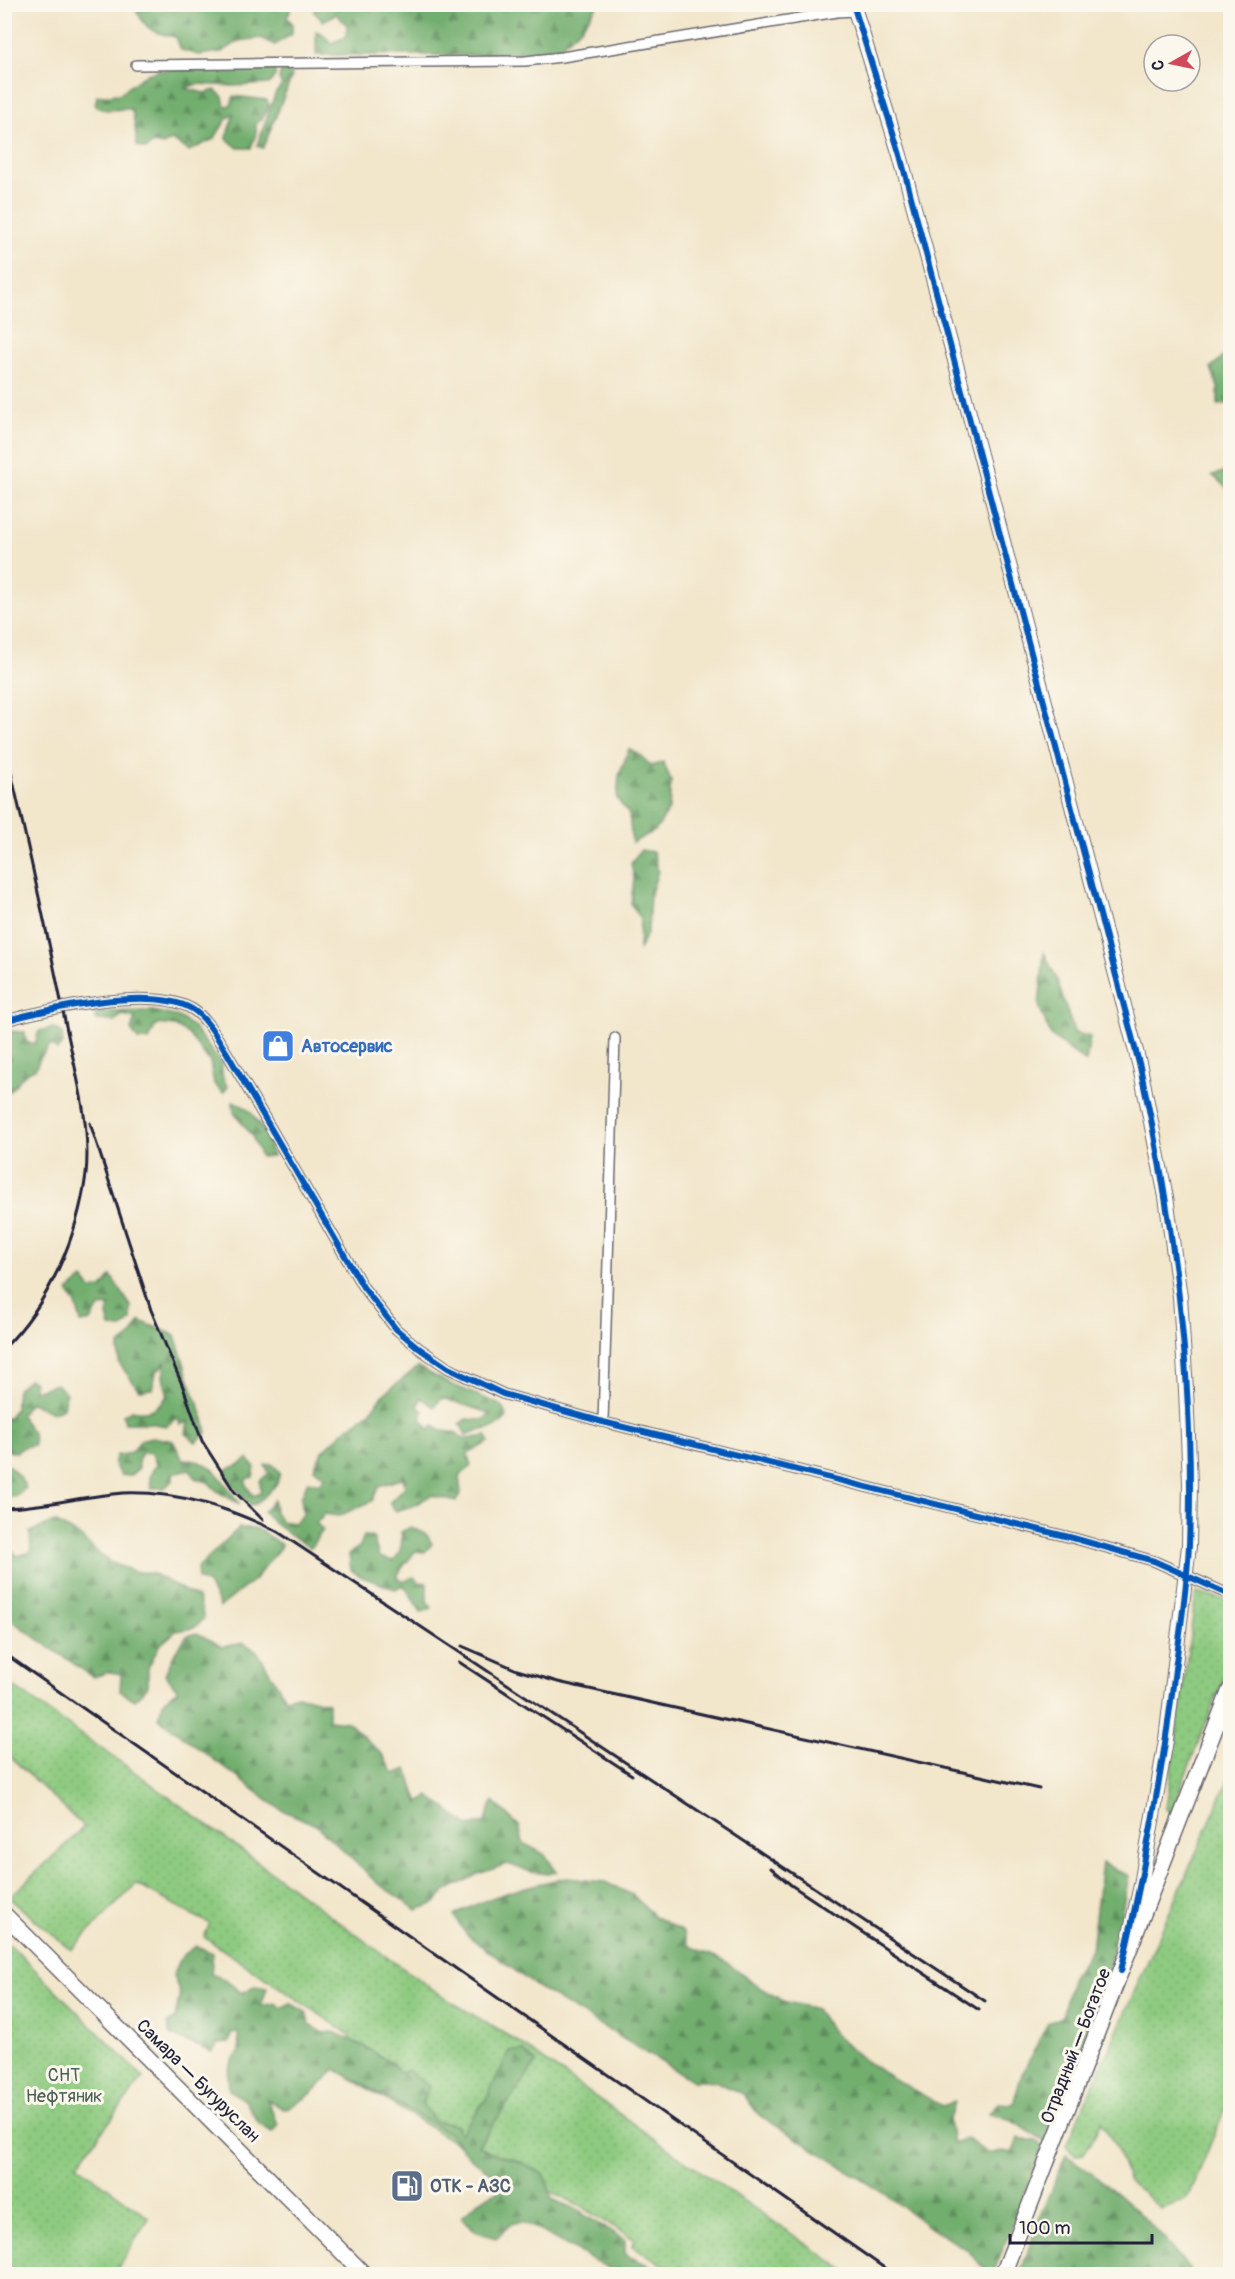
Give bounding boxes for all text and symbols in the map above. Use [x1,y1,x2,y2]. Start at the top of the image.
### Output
north arrow [1142,33,1202,93]
text: С [1148,59,1169,72]
shop icon: Автосервис [260,1028,296,1064]
place label: Автосервис [301,1035,393,1058]
street label: Отрадный — Богатое [1036,1965,1116,2127]
street label: Самара — Бугуруслан [131,2014,265,2148]
park label: СНТ Нефтяник [26,2064,102,2108]
fuel station icon: ОТК - АЗС [389,2168,425,2204]
place label: ОТК - АЗС [430,2175,511,2198]
scale bar [1010,2207,1152,2245]
text: 100 m [1019,2217,1071,2240]

